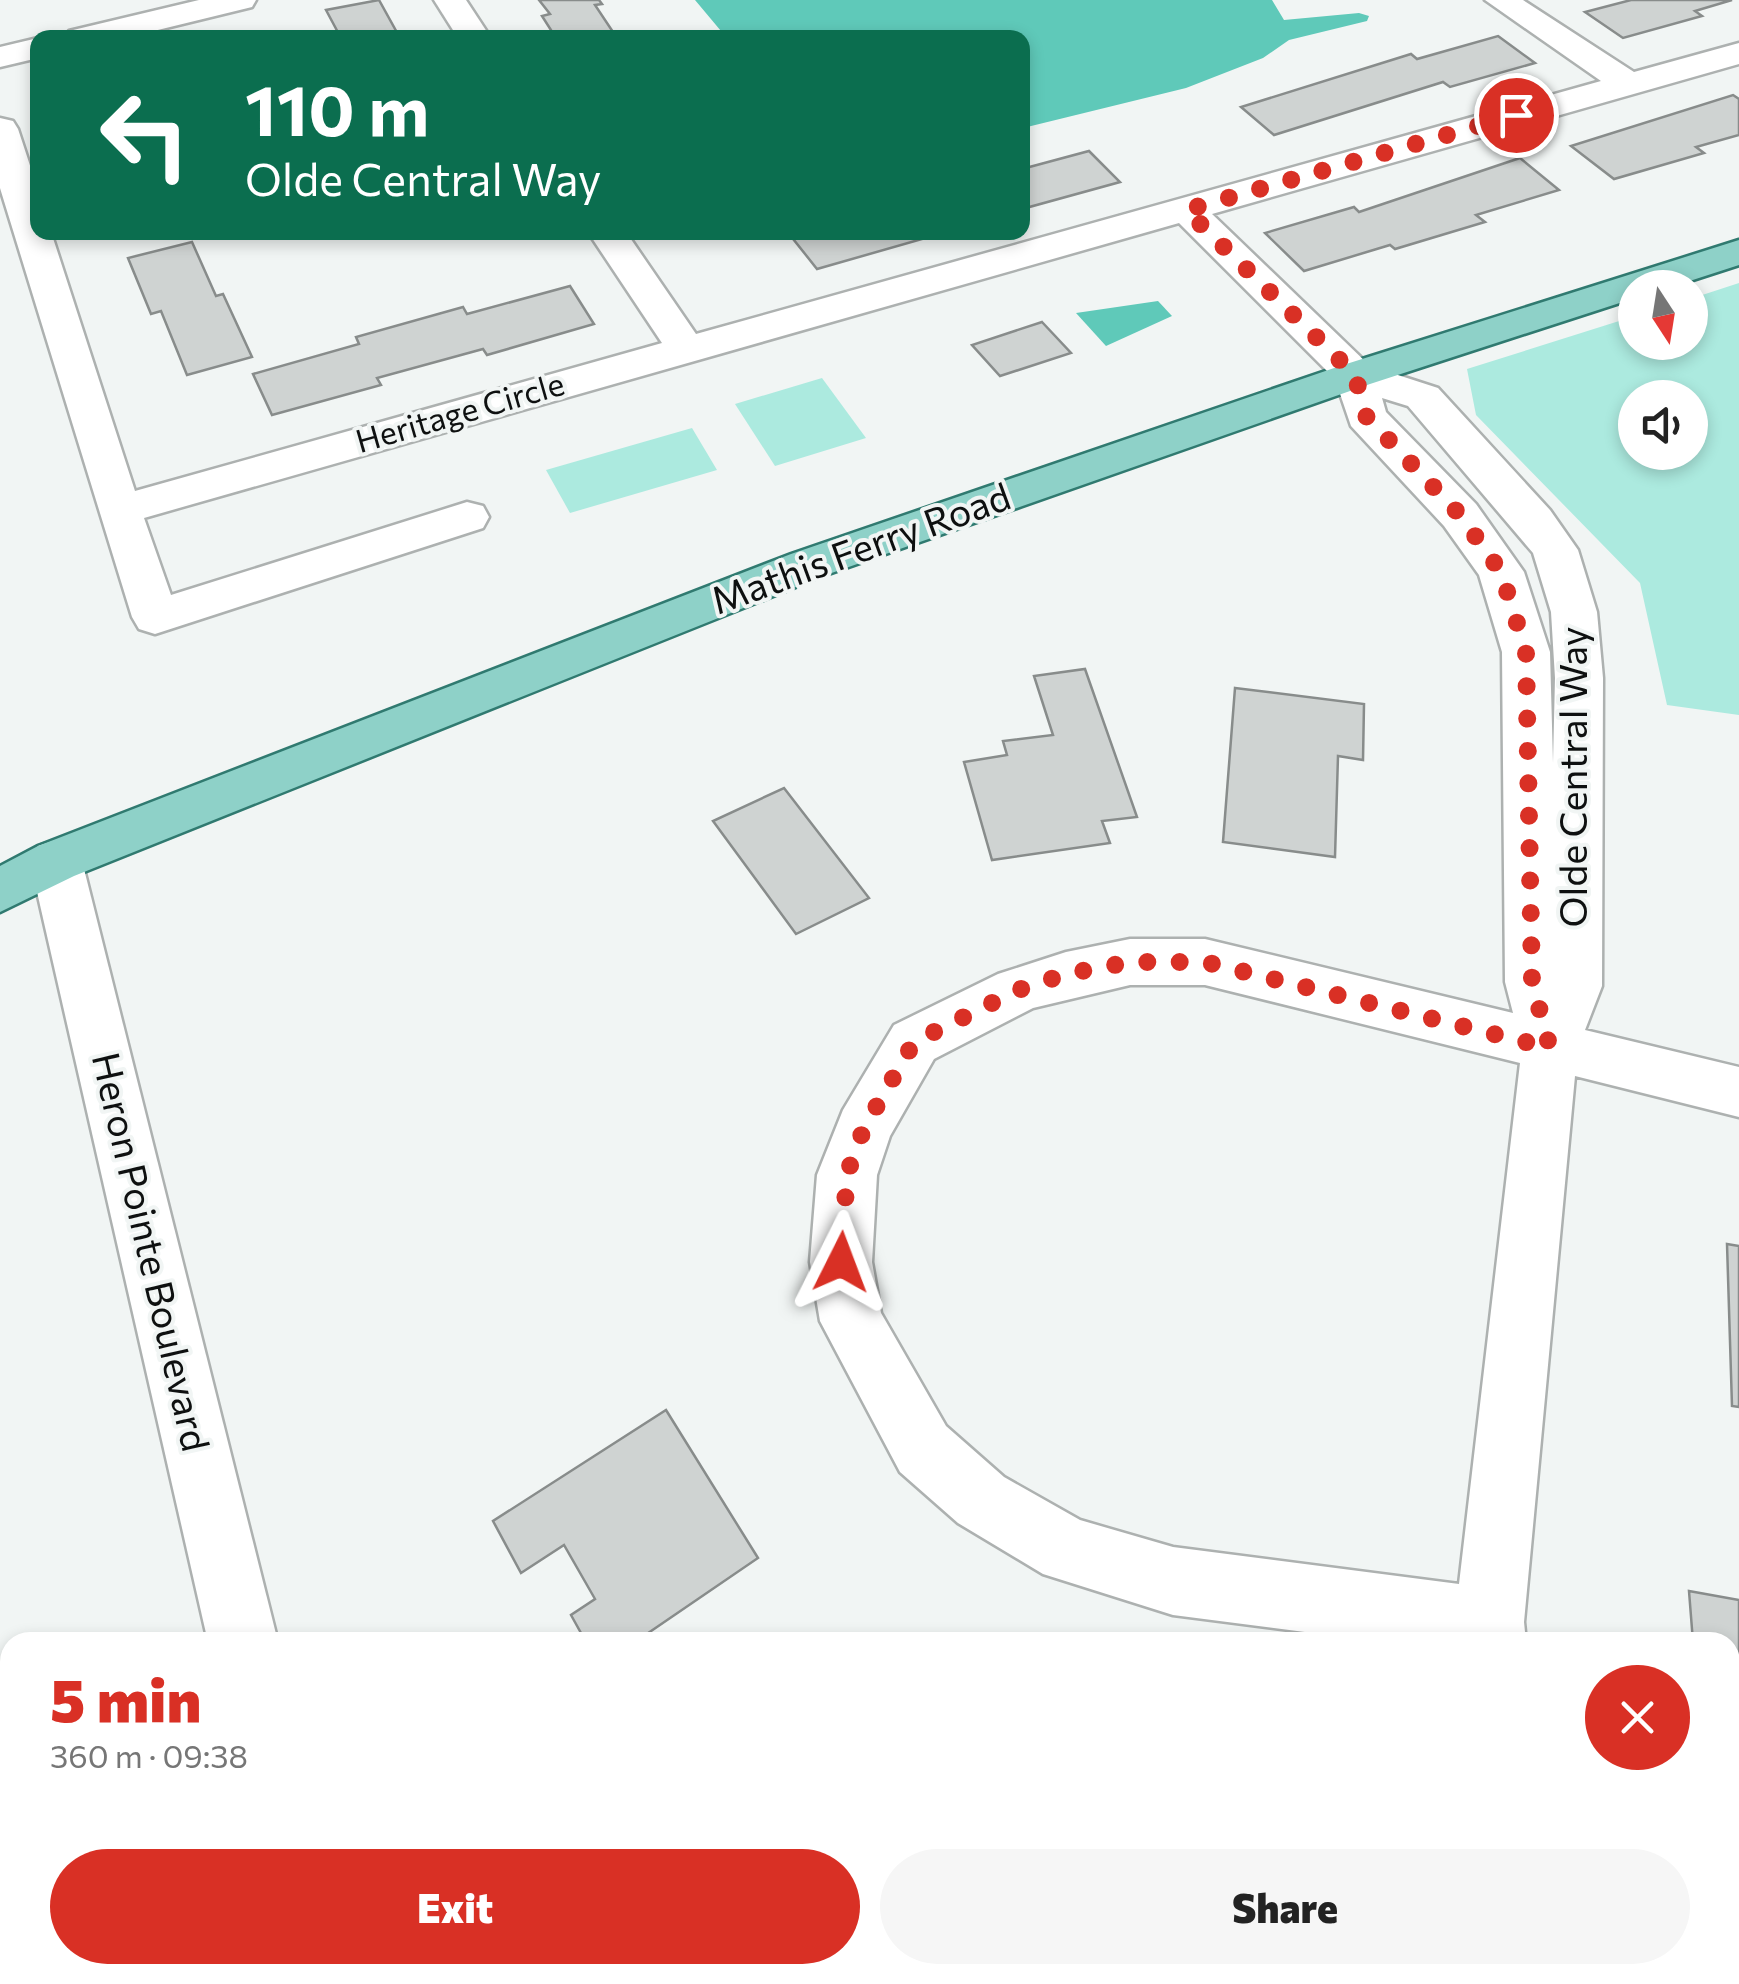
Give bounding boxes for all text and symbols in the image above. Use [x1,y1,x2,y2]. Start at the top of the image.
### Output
text: 110 m [245,65,429,150]
icon: left [80,70,210,200]
pin [1474,73,1559,158]
icon: arrive [1489,88,1544,143]
text: Olde Central Way [245,150,601,205]
north arrow [1618,270,1708,360]
map controls [1618,270,1708,470]
street label: Heritage Circle [351,362,568,460]
button: sound [1618,380,1708,470]
street label: Mathis Ferry Road [704,471,1016,623]
street label: Olde Central Way [1548,627,1595,927]
street label: Heron Pointe Boulevard [84,1047,221,1455]
position arrow [789,1210,893,1314]
text: 5 min [50,1661,201,1734]
button: close [1585,1665,1690,1770]
text: 360 m · 09:38 [50,1735,248,1775]
button: Exit [50,1849,860,1964]
button: Share [880,1849,1690,1964]

